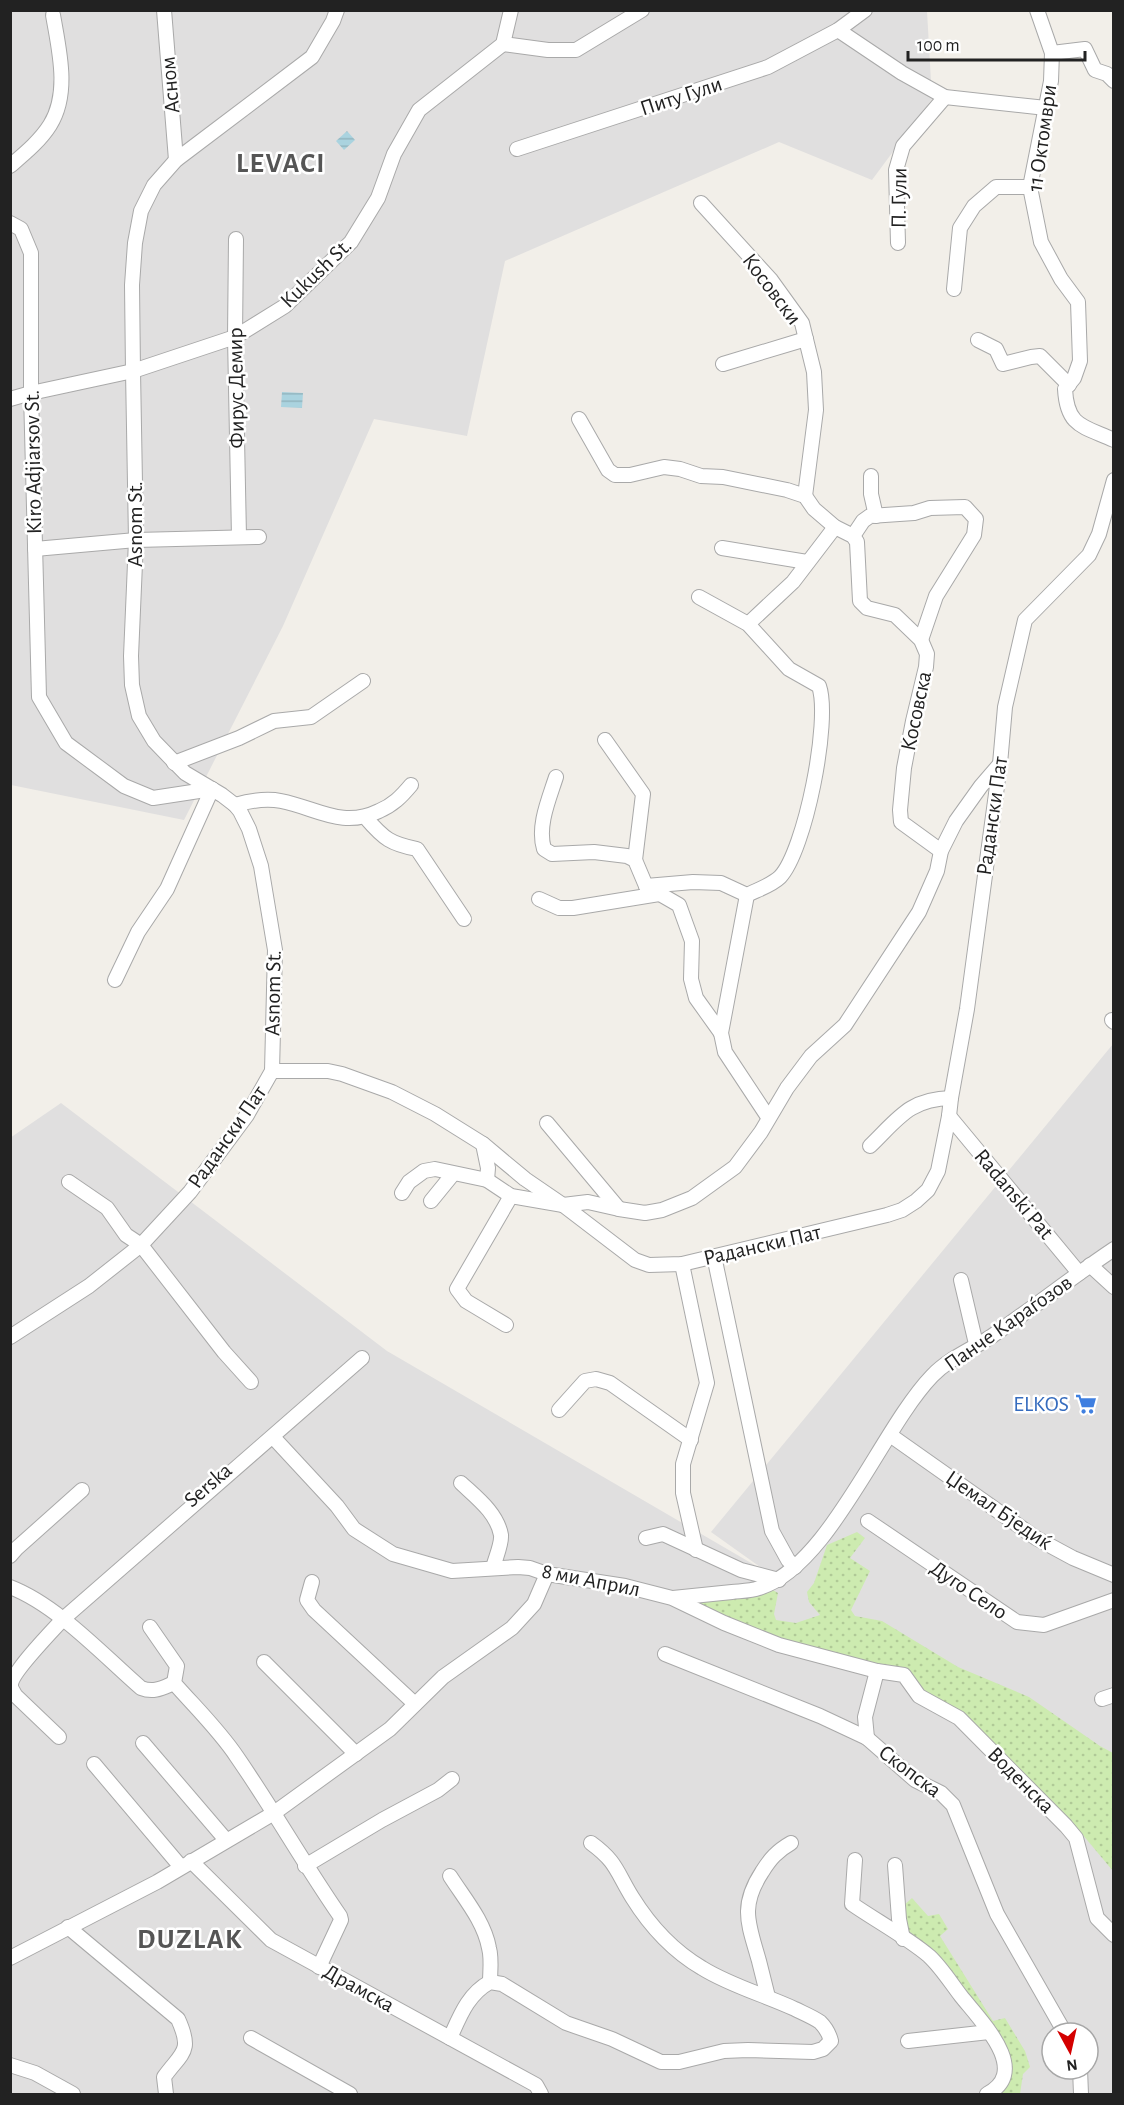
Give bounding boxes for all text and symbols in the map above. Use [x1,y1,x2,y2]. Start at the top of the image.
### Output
scale bar [908,24,1085,62]
text: 100 m [917,37,960,55]
street label: Асном [157,56,183,114]
street label: Питу Гули [637,72,725,120]
street label: 11 Октомври [1024,83,1060,193]
district label: LEVACI [236,150,326,178]
street label: П. Гули [887,167,911,229]
street label: Kukush St. [276,234,356,312]
street label: Косовски [738,249,806,329]
street label: Фирус Демир [224,327,248,449]
street label: Kiro Adjiarsov St. [21,390,45,534]
street label: Asnom St. [124,481,146,567]
street label: Косовска [897,669,935,753]
street label: Радански Пат [973,754,1011,877]
street label: Asnom St. [261,950,285,1036]
street label: Радански Пат [184,1081,271,1192]
street label: Radanski Pat [970,1145,1058,1243]
street label: Радански Пат [701,1221,824,1269]
street label: Панче Караѓозов [940,1271,1076,1375]
supermarket icon: ELKOS [1074,1392,1098,1416]
place label: ELKOS [1013,1393,1069,1415]
street label: Serska [180,1459,236,1511]
street label: Џемал Бједиќ [942,1466,1056,1554]
street label: Дуго Село [927,1556,1011,1624]
street label: 8 ми Април [540,1560,642,1600]
street label: Скопска [875,1741,945,1801]
street label: Воденска [984,1743,1058,1817]
district label: DUZLAK [137,1926,243,1954]
street label: Драмска [320,1960,398,2016]
north arrow [1040,2021,1100,2081]
text: N [1065,2056,1079,2074]

